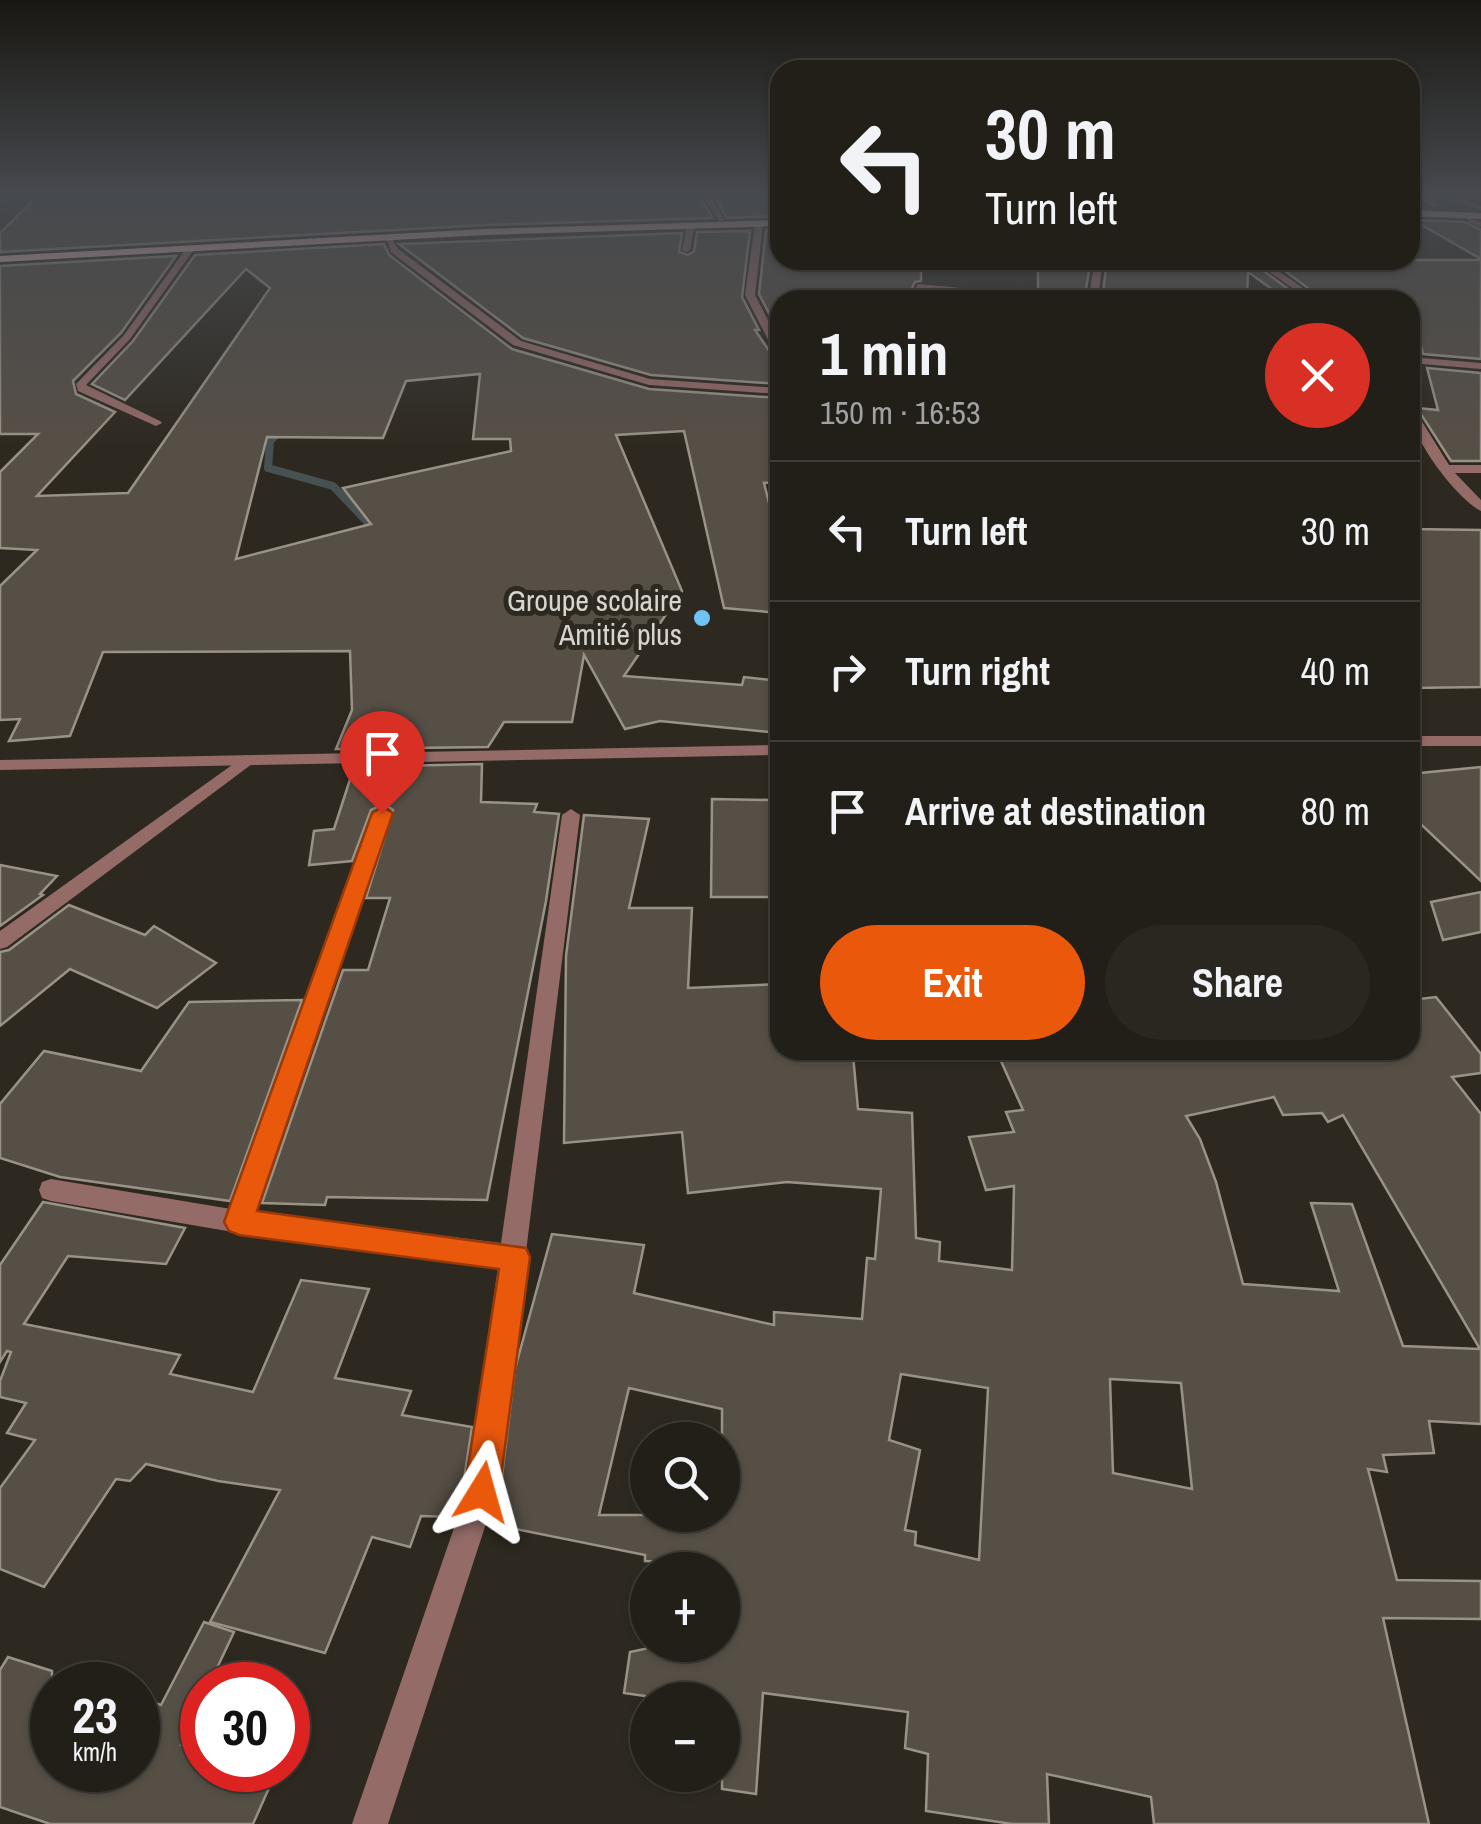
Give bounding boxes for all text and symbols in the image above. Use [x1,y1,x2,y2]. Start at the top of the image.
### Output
text: 30 m [985,87,1116,181]
icon: left [820,100,950,230]
text: Turn left [985,177,1117,238]
text: 1 min [820,313,949,394]
button: close [1265,323,1370,428]
text: 150 m · 16:53 [820,391,980,434]
icon: left [820,504,875,559]
text: Turn left [905,506,1027,557]
text: 30 m [1301,506,1370,557]
place label: Groupe scolaire Amitié plus [507,580,682,654]
marker: Groupe scolaire Amitié plus [691,607,713,629]
icon: right [820,644,875,699]
text: Turn right [905,646,1050,697]
text: 40 m [1301,646,1370,697]
pin [340,711,425,814]
icon: arrive [355,726,410,781]
icon: arrive [820,784,875,839]
text: Arrive at destination [905,786,1206,837]
text: 80 m [1301,786,1370,837]
button: Exit [820,925,1085,1040]
button: Share [1105,925,1370,1040]
map controls [630,1422,740,1792]
button: search [630,1422,740,1532]
position arrow [430,1440,534,1544]
button: + [630,1552,740,1662]
speed limit sign: 30 [180,1662,310,1792]
text: 23 [72,1681,118,1749]
button: − [630,1682,740,1792]
text: km/h [73,1735,117,1769]

